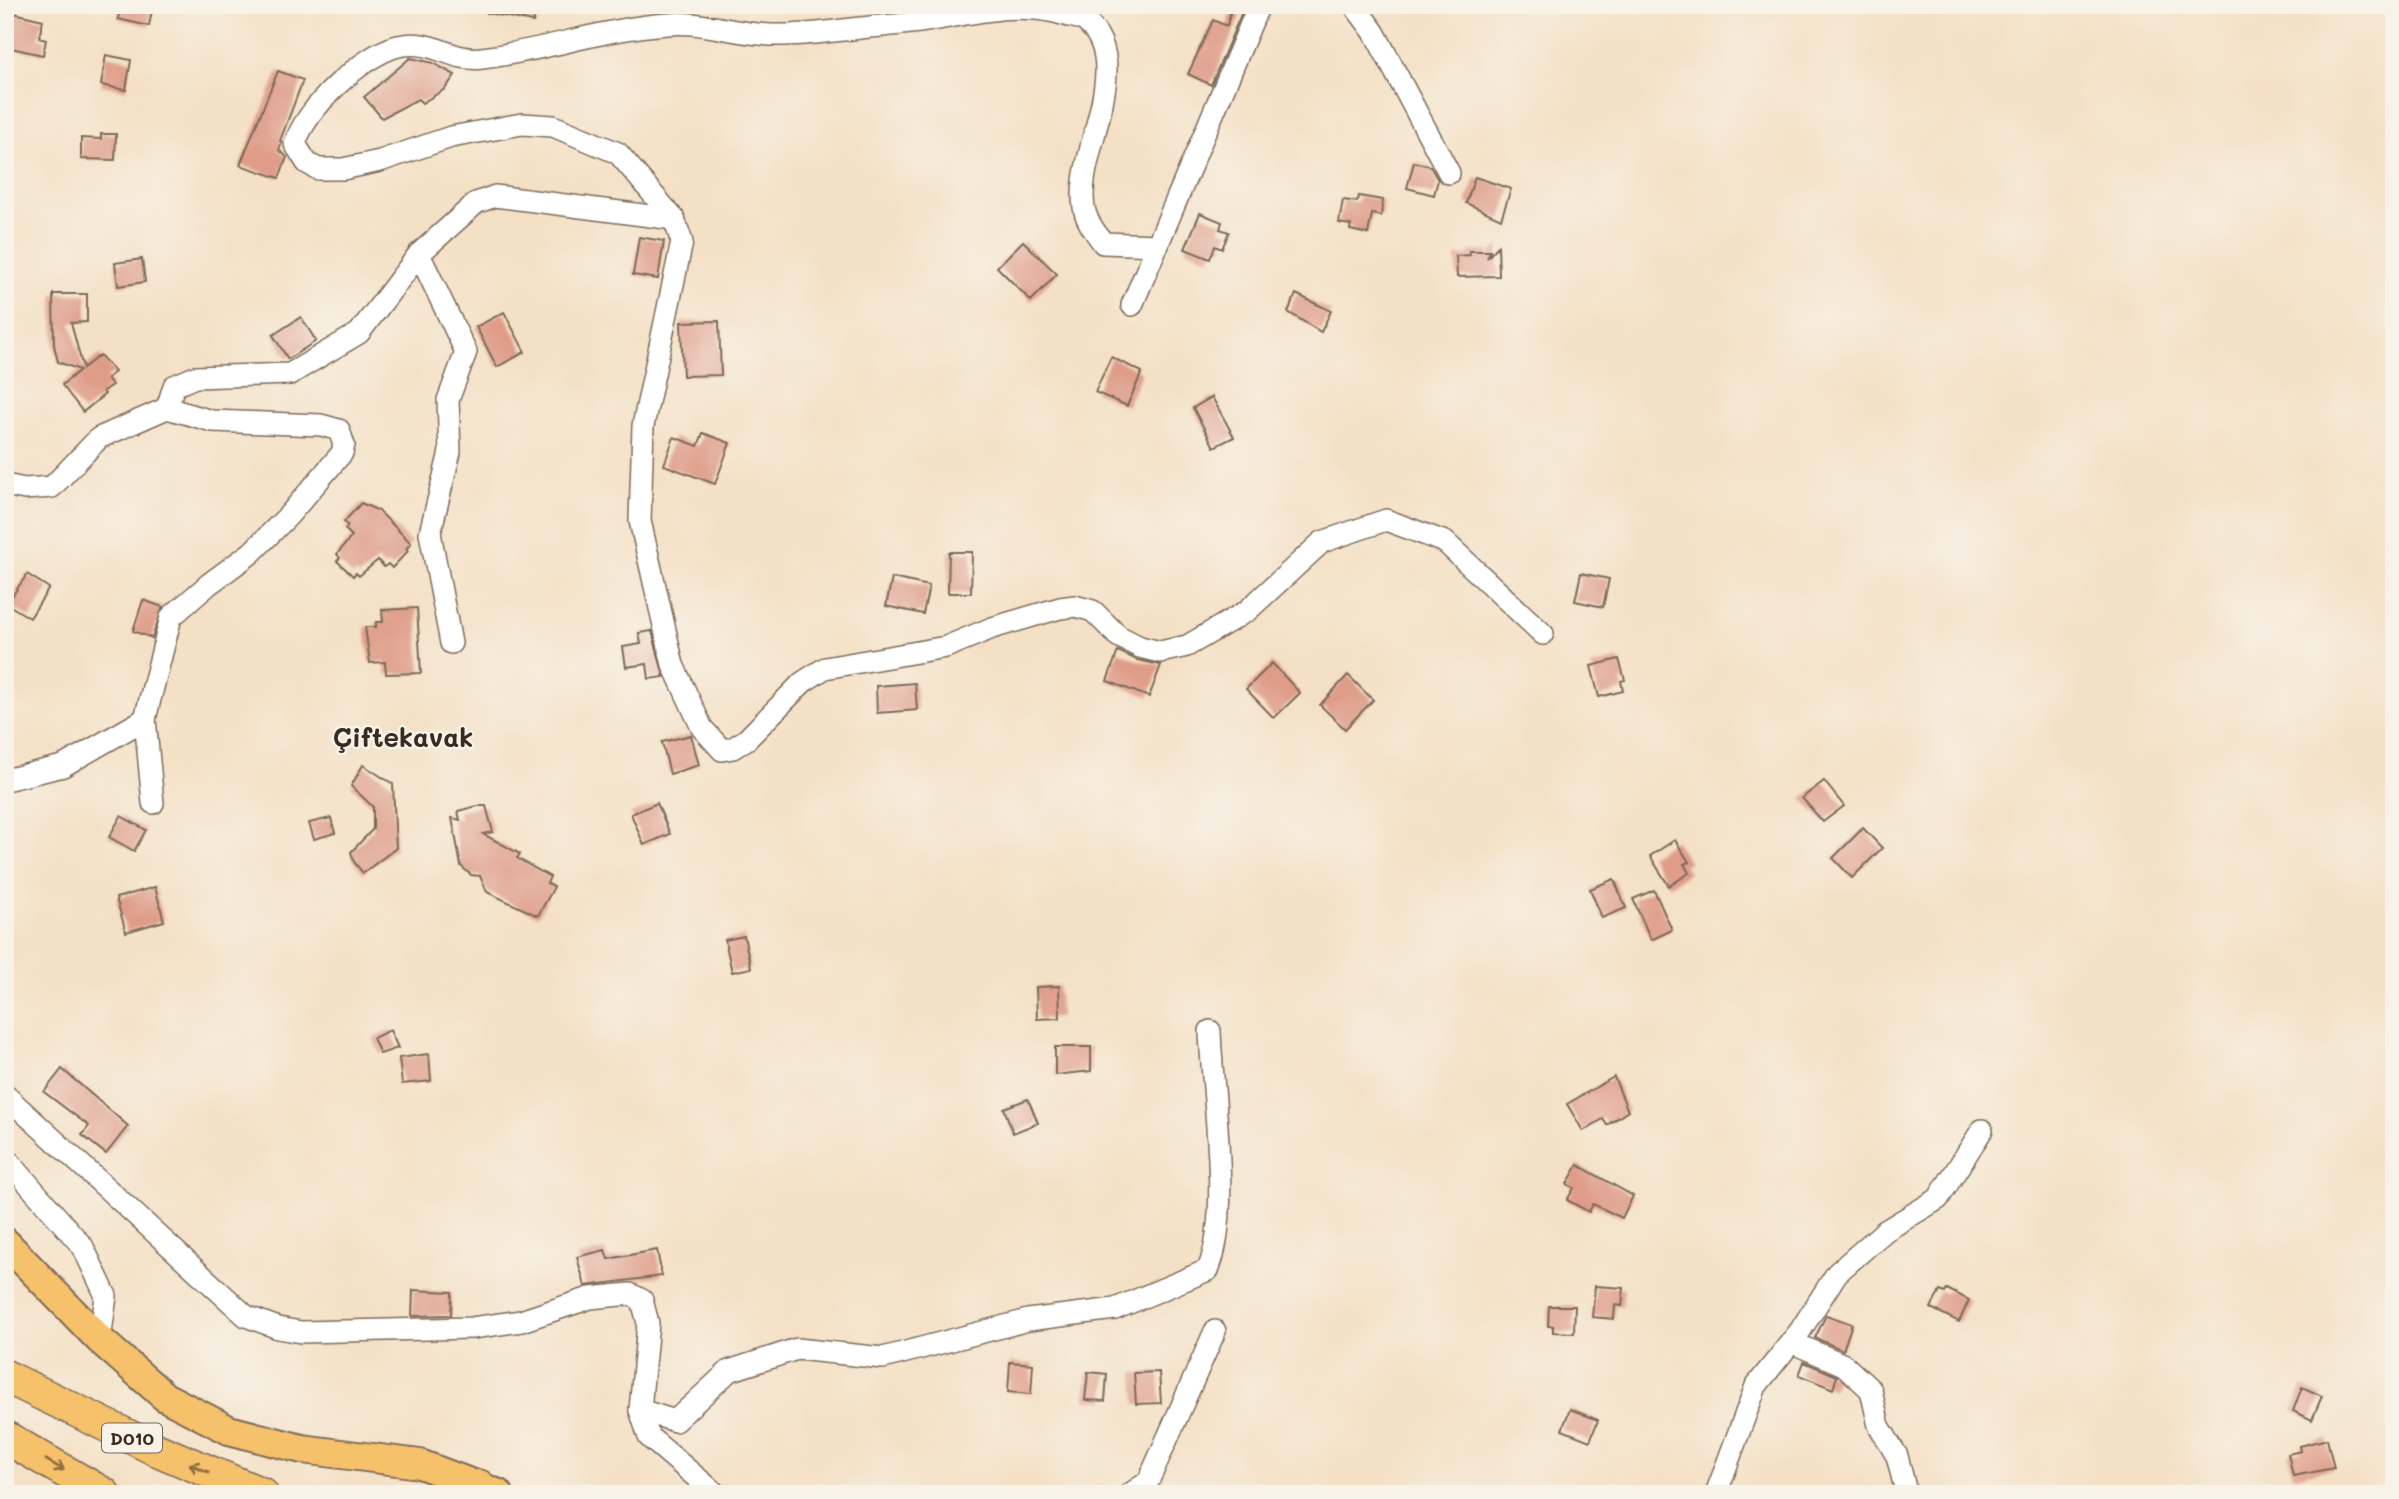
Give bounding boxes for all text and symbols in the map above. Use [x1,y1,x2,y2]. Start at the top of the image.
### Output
district label: Çiftekavak [333,720,473,754]
road number: D010 [102,1423,162,1452]
one-way arrow [44,1458,64,1472]
one-way arrow [189,1460,210,1473]

